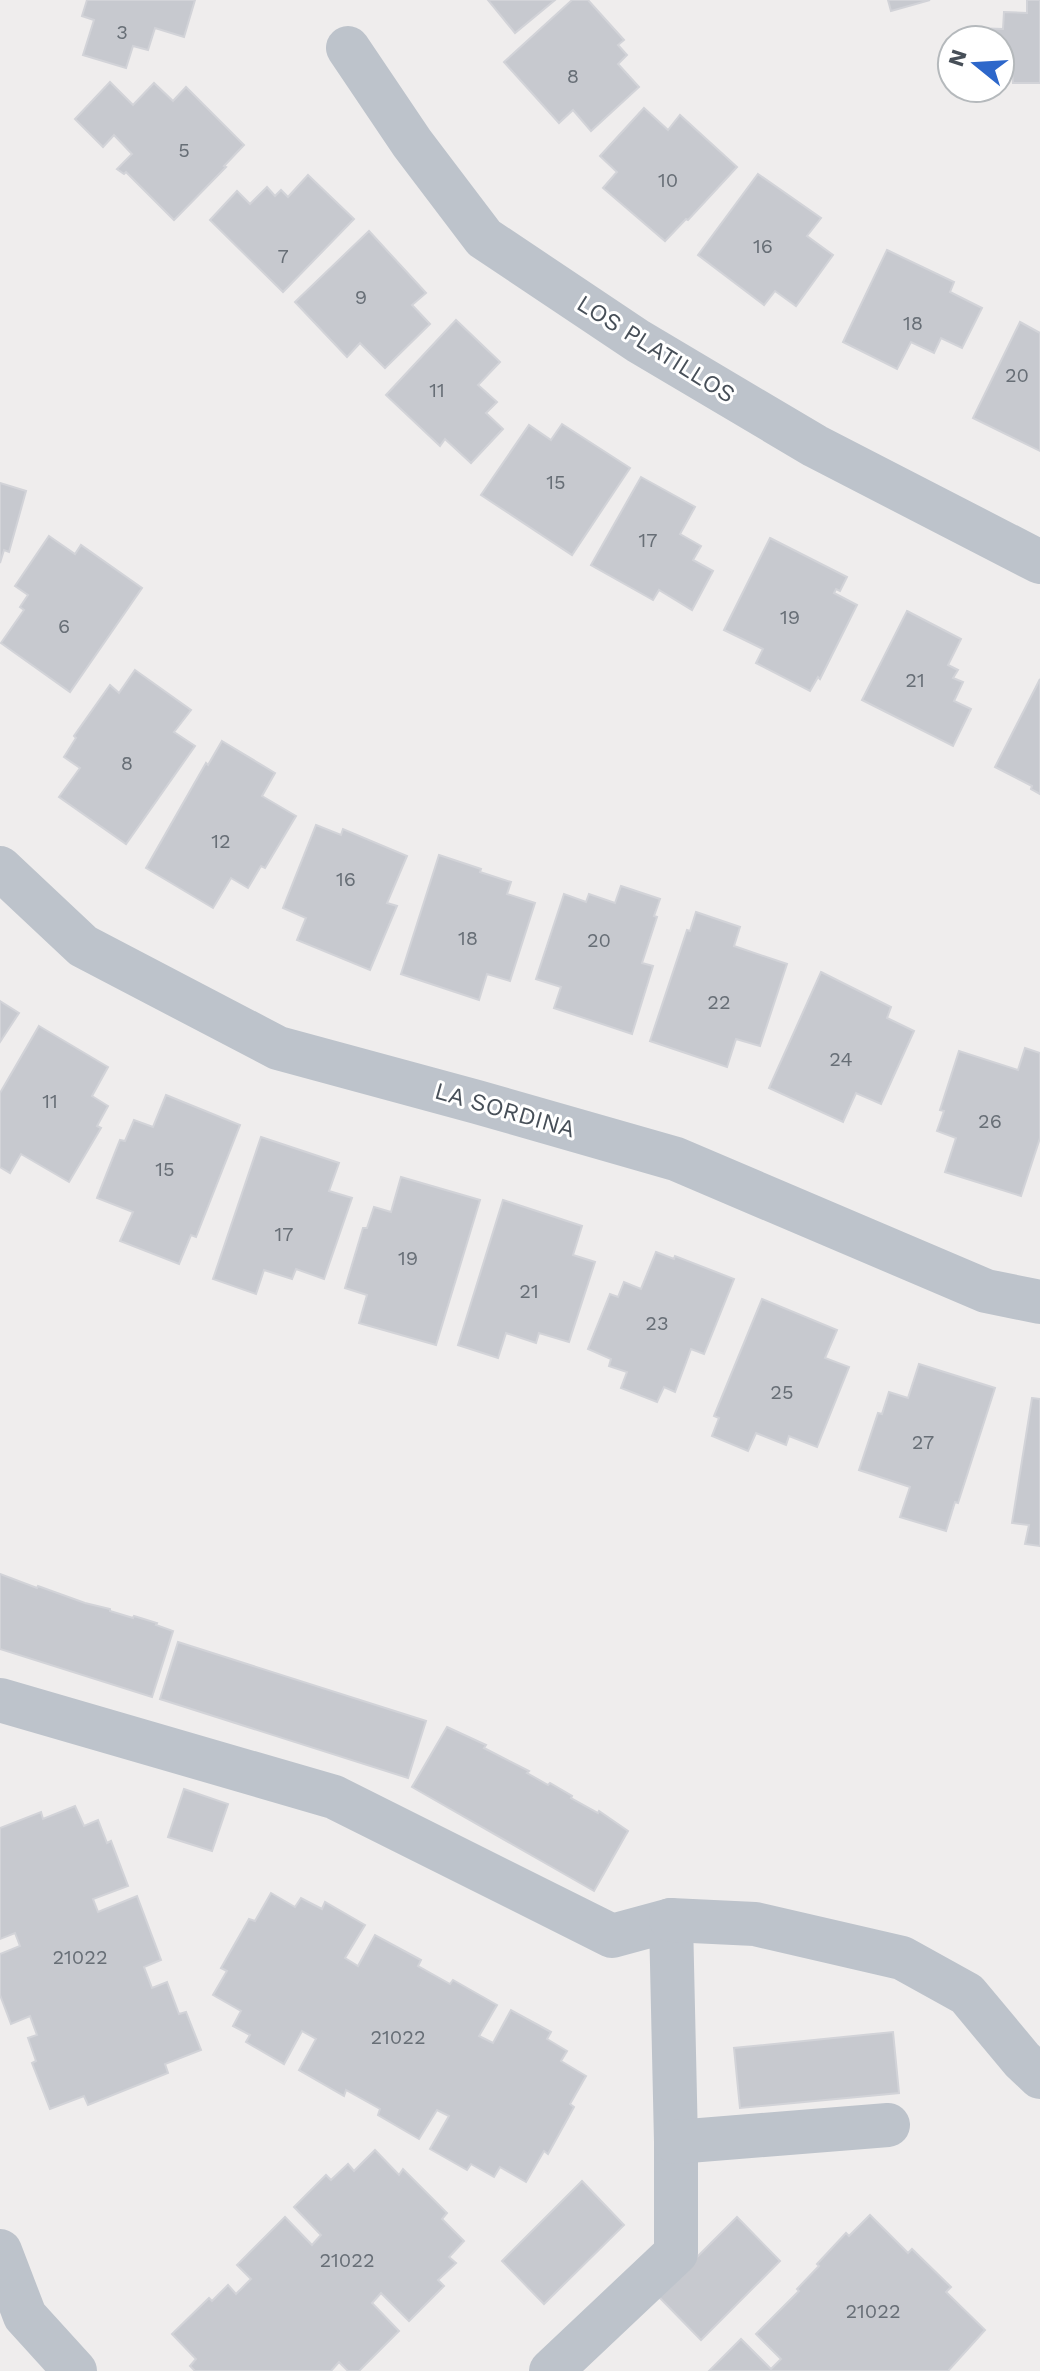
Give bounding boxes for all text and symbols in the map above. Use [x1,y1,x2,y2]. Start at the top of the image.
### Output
house number: 3 [116,20,128,44]
north arrow [936,24,1016,104]
text: N [943,46,972,70]
house number: 8 [567,64,579,88]
house number: 5 [178,138,190,162]
house number: 10 [658,168,678,192]
house number: 16 [753,234,773,258]
house number: 7 [277,244,289,268]
house number: 9 [355,285,367,309]
street label: LOS PLATILLOS [572,289,740,409]
house number: 18 [903,311,923,335]
house number: 20 [1005,363,1029,387]
house number: 11 [429,378,445,402]
house number: 15 [546,470,566,494]
house number: 17 [638,528,658,552]
house number: 19 [780,605,800,629]
house number: 6 [58,614,70,638]
house number: 21 [905,668,925,692]
house number: 8 [121,751,133,775]
house number: 12 [211,829,231,853]
house number: 16 [336,867,356,891]
house number: 18 [458,926,478,950]
house number: 20 [587,928,611,952]
house number: 22 [707,990,731,1014]
house number: 24 [829,1047,853,1071]
street label: LA SORDINA [432,1077,578,1143]
house number: 11 [42,1089,58,1113]
house number: 26 [978,1109,1002,1133]
house number: 15 [155,1157,175,1181]
house number: 17 [274,1222,294,1246]
house number: 19 [398,1246,418,1270]
house number: 21 [519,1279,539,1303]
house number: 23 [645,1311,669,1335]
house number: 25 [770,1380,794,1404]
house number: 27 [912,1430,934,1454]
house number: 21022 [52,1945,108,1969]
house number: 21022 [370,2025,426,2049]
house number: 21022 [319,2248,375,2272]
house number: 21022 [845,2299,901,2323]

